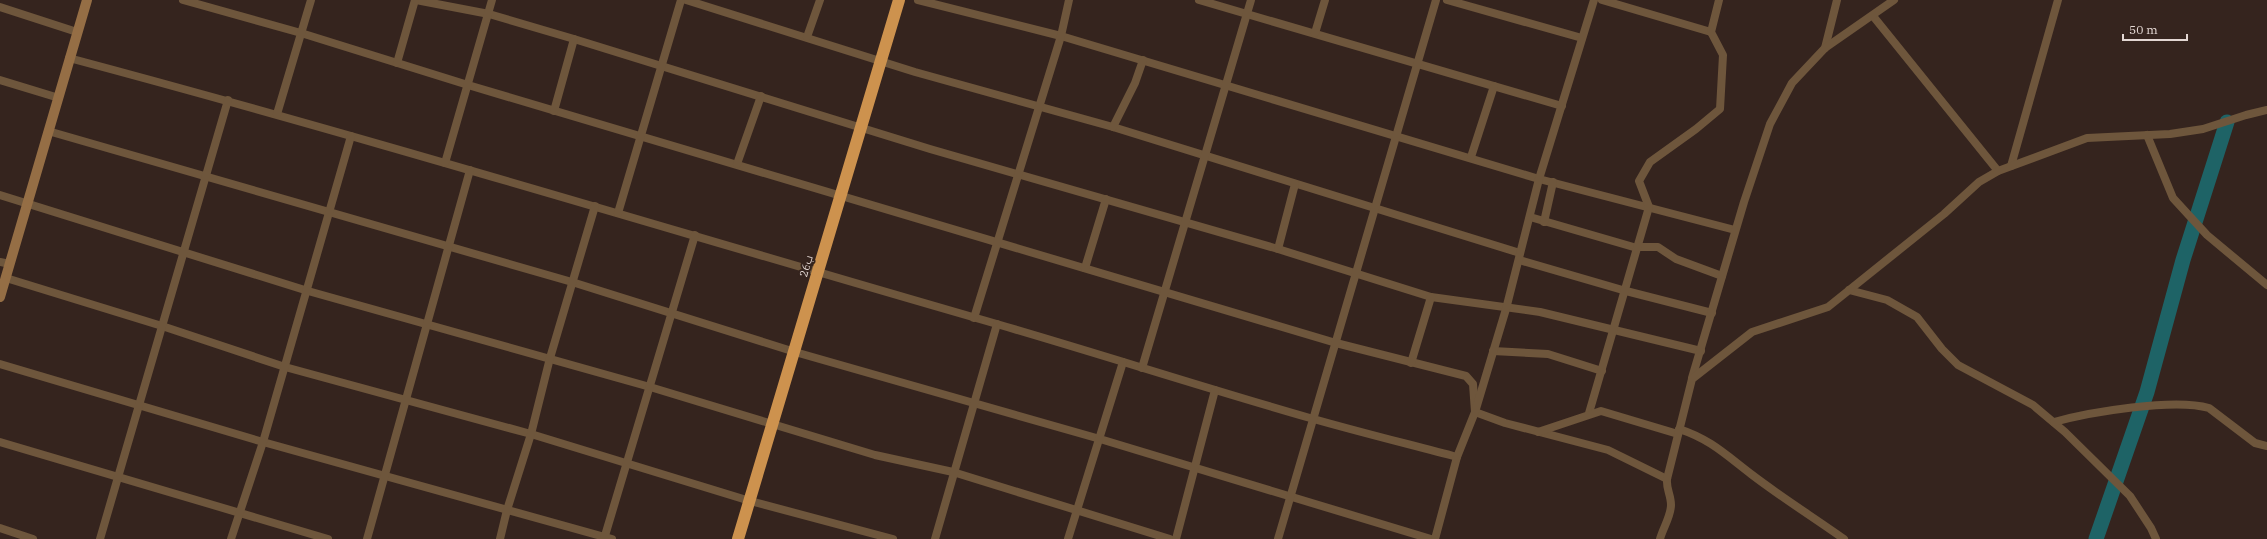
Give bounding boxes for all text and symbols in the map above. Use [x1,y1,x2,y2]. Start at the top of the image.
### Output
scale bar [2123,16,2187,42]
text: 50 m [2129,22,2158,37]
street label: 26ب [796,254,816,278]

